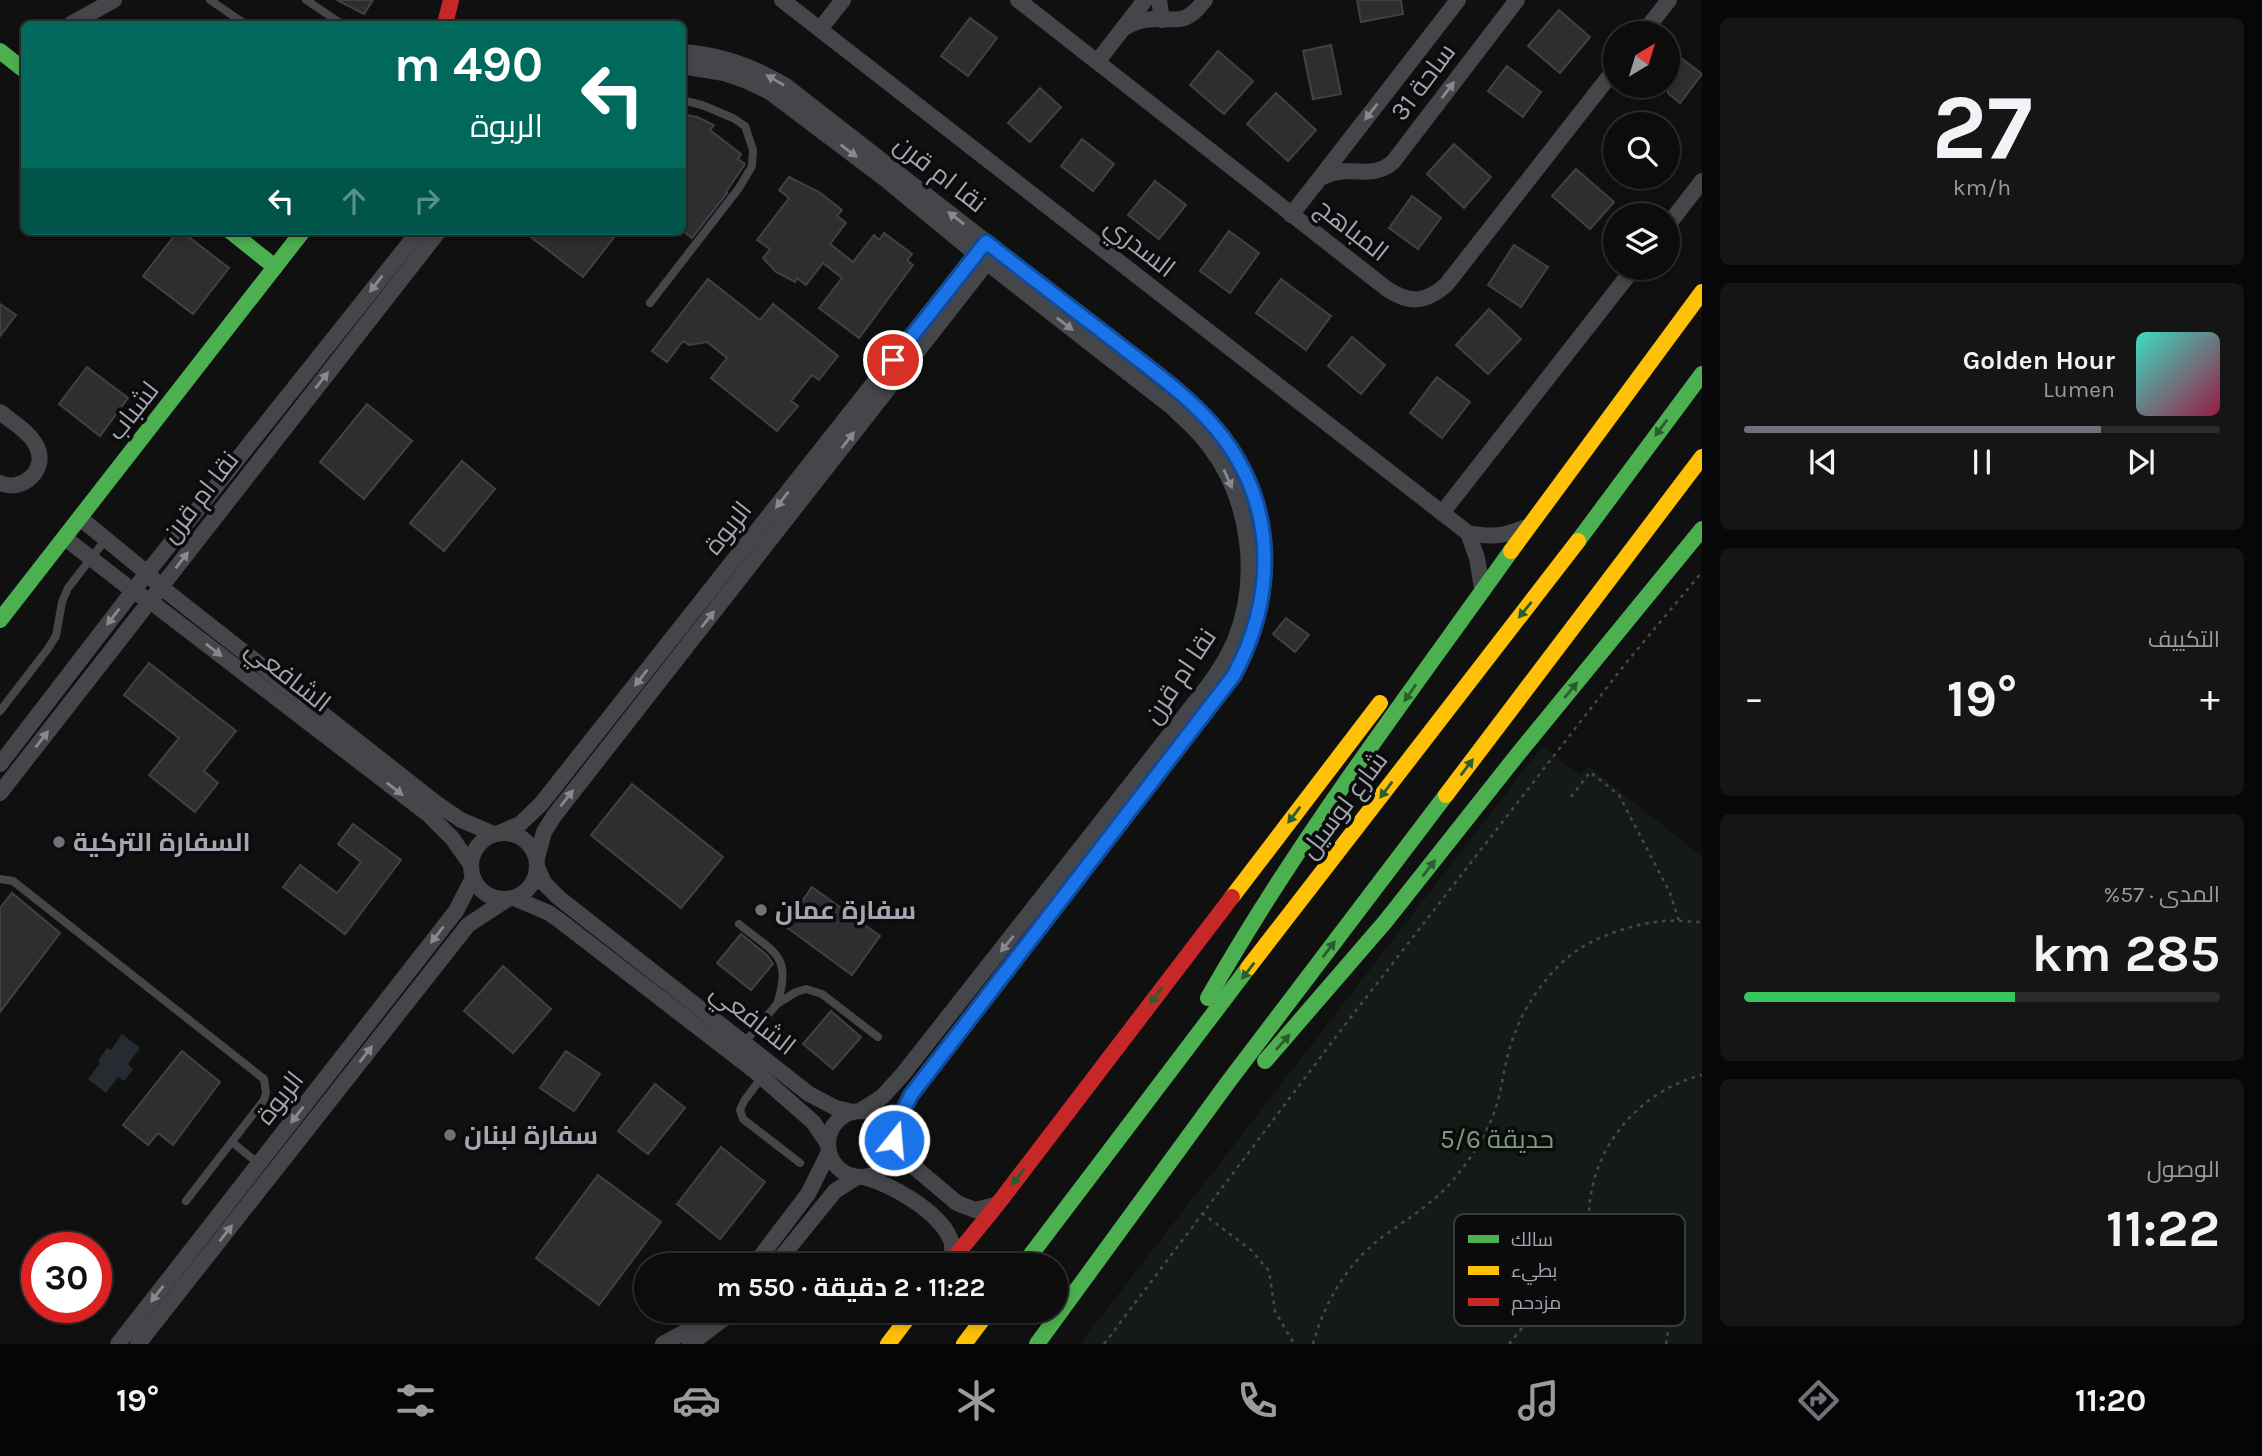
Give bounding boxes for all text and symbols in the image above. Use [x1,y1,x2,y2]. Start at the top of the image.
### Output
north arrow [1603,21,1680,98]
map controls [1603,21,1680,280]
text: 490 m [394,36,543,93]
street label: ساحة 31 [1384,37,1462,127]
icon: left [567,49,658,140]
one-way arrow [766,74,785,86]
text: 27 [1932,75,2032,181]
one-way arrow [1441,81,1456,99]
one-way arrow [1364,102,1379,120]
text: الربوة [470,108,543,145]
button: search [1603,112,1680,189]
street label: نقا ام قرن [887,129,992,221]
one-way arrow [840,144,858,158]
text: km/h [1953,174,2011,201]
icon: left [262,182,300,220]
icon: ahead [335,182,373,220]
icon: right [408,182,446,220]
street label: المباهج [1309,192,1395,269]
button: layers [1603,203,1680,280]
street label: السدري [1096,210,1181,287]
one-way arrow [947,211,965,225]
one-way arrow [369,275,384,293]
one-way arrow [1056,316,1074,331]
pin [863,330,923,390]
icon: arrive [874,341,912,379]
text: Golden Hour [1963,345,2115,376]
one-way arrow [314,372,329,390]
street label: لشباب [101,376,165,446]
text: Lumen [2043,376,2115,403]
one-way arrow [1654,419,1668,437]
one-way arrow [840,431,854,449]
icon: previous [1804,443,1842,481]
icon: pause [1963,443,2001,481]
icon: next [2122,443,2160,481]
street label: نقا ام قرن [155,445,247,550]
one-way arrow [1222,469,1234,489]
one-way arrow [775,491,790,509]
street label: الربوة [698,495,758,561]
one-way arrow [174,551,188,569]
one-way arrow [1517,601,1532,619]
one-way arrow [106,607,121,625]
one-way arrow [700,611,715,629]
street label: نقا ام قرن [1137,623,1225,730]
text: التكييف [2148,626,2220,653]
street label: الشافعي [236,633,337,723]
one-way arrow [205,643,223,658]
text: 19° [1947,668,2017,729]
one-way arrow [634,670,649,687]
text: − [1744,676,1764,721]
text: + [2200,676,2220,721]
one-way arrow [1563,681,1578,698]
one-way arrow [1403,684,1417,702]
one-way arrow [34,731,49,748]
street label: شارع لوسيل [1294,745,1395,865]
one-way arrow [1459,758,1473,776]
one-way arrow [1378,781,1393,799]
one-way arrow [386,782,404,796]
one-way arrow [560,790,575,808]
one-way arrow [1287,806,1301,824]
place label: السفارة التركية [73,827,251,858]
marker: السفارة التركية [51,834,67,850]
one-way arrow [1421,859,1436,877]
text: المدى · 57% [2104,881,2220,908]
place label: سفارة عمان [775,895,916,926]
marker: سفارة عمان [753,902,769,918]
text: 285 km [2031,923,2220,984]
one-way arrow [429,926,444,944]
one-way arrow [1000,934,1015,952]
one-way arrow [1322,940,1337,958]
one-way arrow [1241,962,1255,980]
street label: الشافعي [701,976,802,1066]
one-way arrow [1149,987,1163,1005]
one-way arrow [1275,1034,1290,1051]
one-way arrow [359,1045,374,1063]
street label: الربوة [250,1065,310,1131]
position arrow [857,1103,931,1177]
one-way arrow [291,1106,305,1124]
place label: سفارة لبنان [464,1120,598,1151]
park label: حديقة 5/6 [1440,1124,1554,1155]
marker: سفارة لبنان [442,1127,458,1143]
text: الوصول [2147,1156,2220,1183]
one-way arrow [1011,1168,1025,1186]
text: 11:22 [2106,1198,2220,1259]
legend [1454,1214,1685,1326]
one-way arrow [218,1224,233,1242]
text: سالك [1511,1229,1553,1251]
speed limit sign: 30 [21,1232,112,1323]
text: بطيء [1511,1260,1557,1285]
text: 11:22 · 2 دقيقة · 550 m [717,1272,985,1303]
one-way arrow [150,1285,165,1303]
text: مزدحم [1511,1292,1561,1316]
icon: filters [391,1376,440,1425]
icon: car [672,1376,721,1425]
icon: climate [952,1376,1001,1425]
icon: phone [1233,1376,1282,1425]
icon: music [1514,1376,1563,1425]
icon: directions [1794,1376,1843,1425]
text: 19° [116,1382,159,1419]
text: 11:20 [2075,1382,2146,1419]

